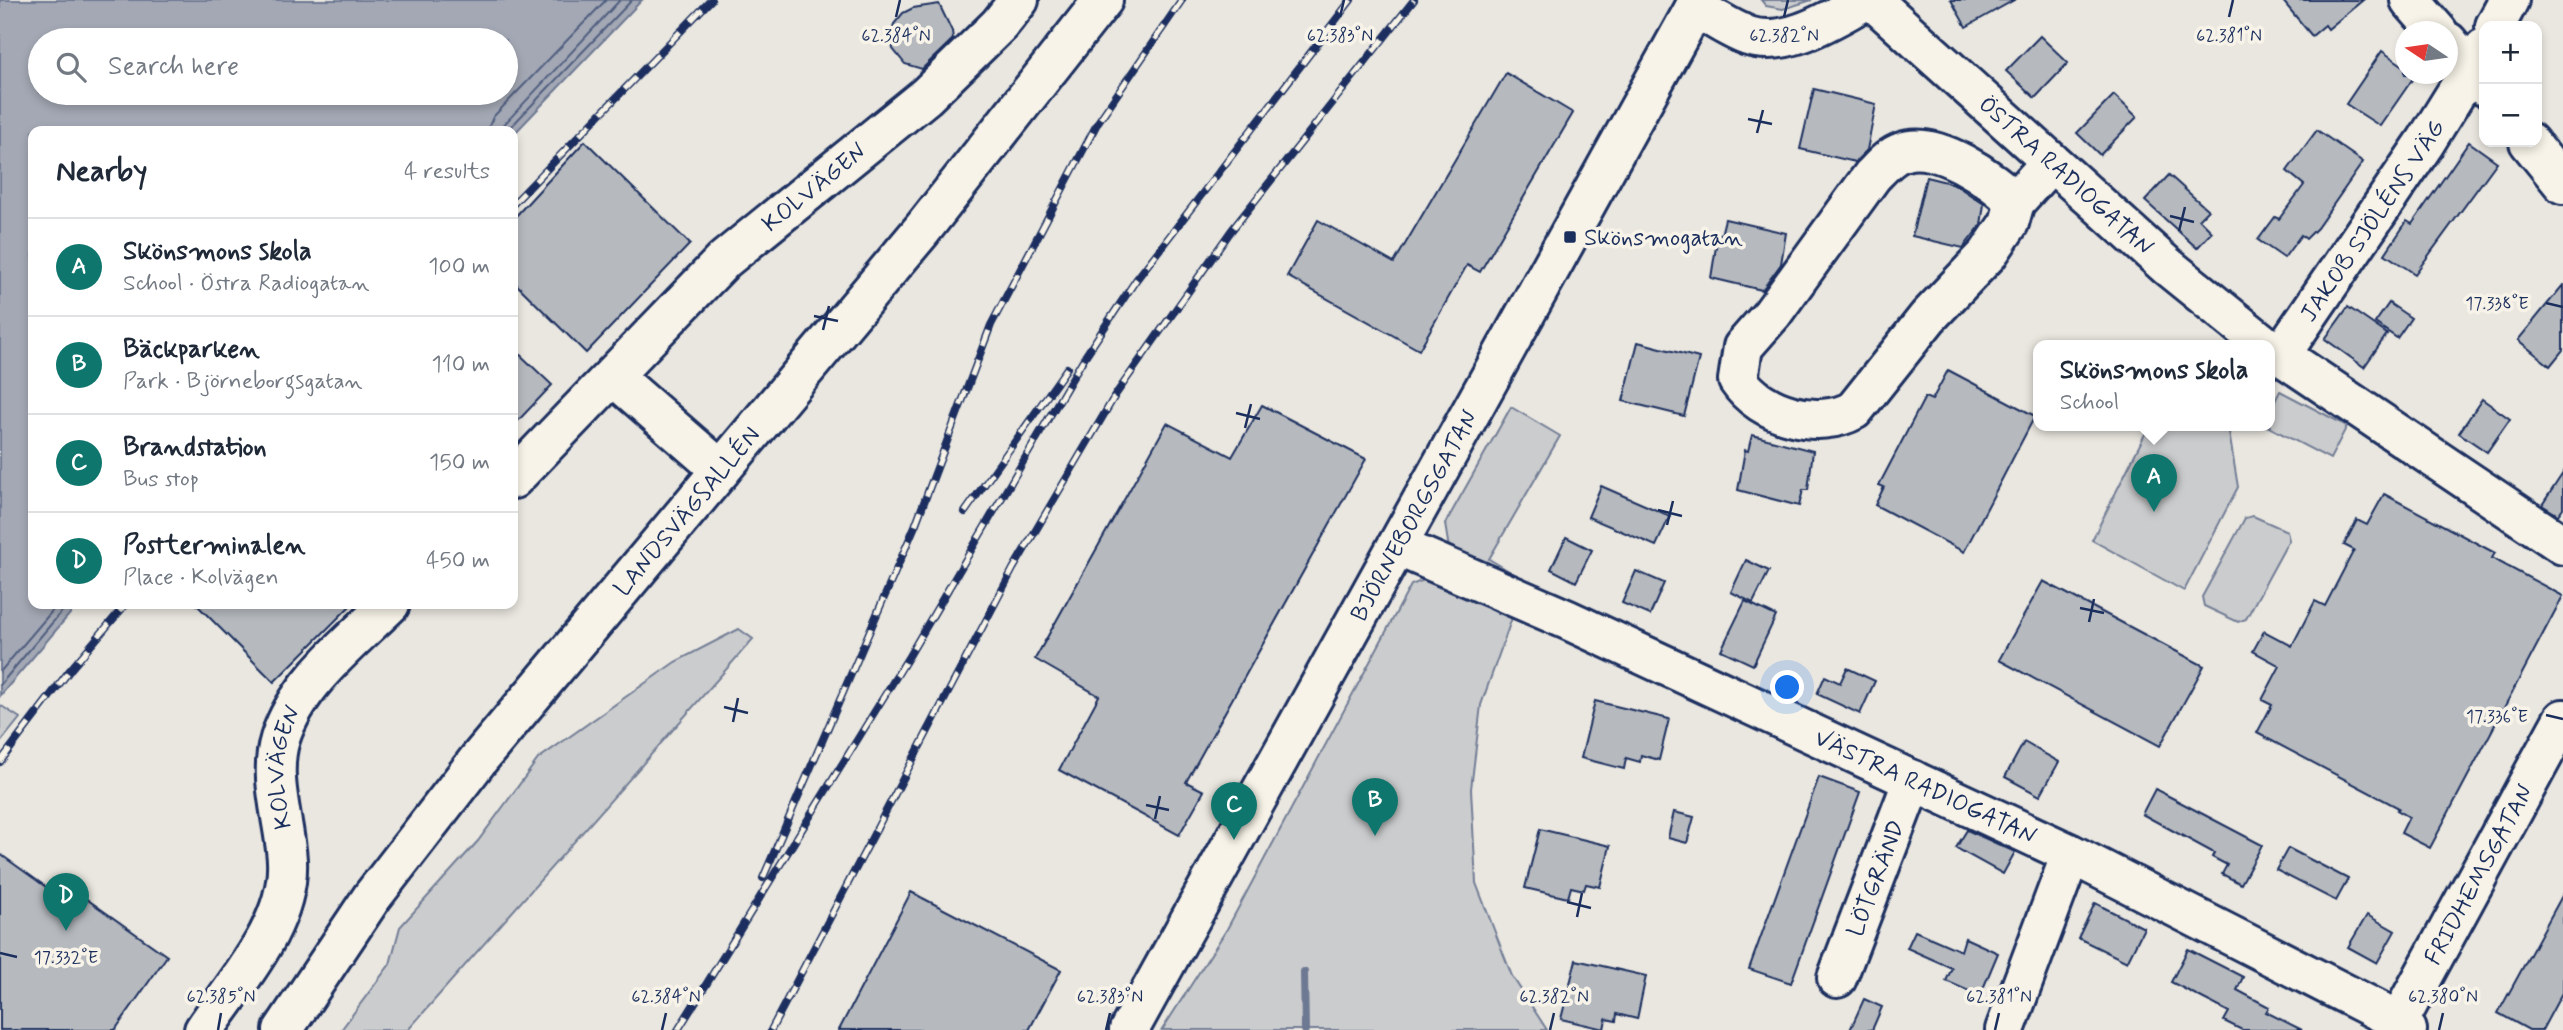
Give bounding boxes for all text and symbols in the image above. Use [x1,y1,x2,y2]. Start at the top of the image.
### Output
north arrow [2395,21,2458,84]
map controls [2479,21,2542,147]
button: + [2479,21,2542,84]
text: 62.384°N [861,24,931,48]
text: 62.383°N [1307,24,1373,48]
text: 62.382°N [1749,24,1819,48]
text: 62.381°N [2196,24,2262,48]
search box [28,28,518,105]
icon: search [52,48,90,86]
text: Search here [108,50,239,84]
button: − [2479,84,2542,147]
street label: ÖSTRA RADIOGATAN [1972,90,2160,263]
street label: JAKOB SJÖLÉNS VÄG [2294,114,2453,328]
street label: KOLVÄGEN [756,136,874,240]
text: Nearby [56,152,147,191]
text: 4 results [404,157,490,187]
place label: Skönsmogatan [1584,223,1743,254]
marker: Skönsmogatan [1562,229,1578,245]
text: Skönsmons skola [123,235,312,269]
text: A [71,252,87,282]
text: 100 m [428,252,490,282]
text: School · Östra Radiogatan [123,269,369,299]
text: 17.338°E [2465,292,2529,316]
text: Bäckparken [123,333,260,367]
popup [2033,340,2275,431]
text: B [72,350,86,380]
text: 110 m [431,350,490,380]
text: Skönsmons skola [2060,354,2248,388]
text: Park · Björneborgsgatan [123,367,363,397]
text: School [2060,388,2119,418]
street label: BJÖRNEBORGSGATAN [1344,405,1486,627]
street label: LANDSVÄGSALLÉN [608,421,768,603]
text: Brandstation [123,431,267,465]
text: C [71,448,87,478]
text: 150 m [429,448,490,478]
pin: A [2131,454,2177,512]
text: Bus stop [123,465,199,495]
text: Postterminalen [123,529,305,563]
text: D [71,546,87,576]
text: 450 m [426,546,490,576]
text: Place · Kolvägen [123,563,279,593]
your location [1770,670,1804,704]
street label: KOLVÄGEN [262,701,309,832]
text: 17.336°E [2466,705,2528,729]
street label: VÄSTRA RADIOGATAN [1809,723,2041,853]
pin: B [1352,778,1398,836]
street label: FRIDHEMSGATAN [2418,779,2542,971]
pin: C [1211,782,1257,840]
street label: LÖTGRÄND [1840,816,1913,941]
pin: D [43,873,89,931]
text: 17.332°E [34,946,98,970]
text: 62.385°N [186,985,256,1009]
text: 62.384°N [631,985,701,1009]
text: 62.383°N [1077,985,1143,1009]
text: 62.382°N [1519,985,1589,1009]
text: 62.381°N [1966,985,2032,1009]
text: 62.380°N [2408,985,2478,1009]

